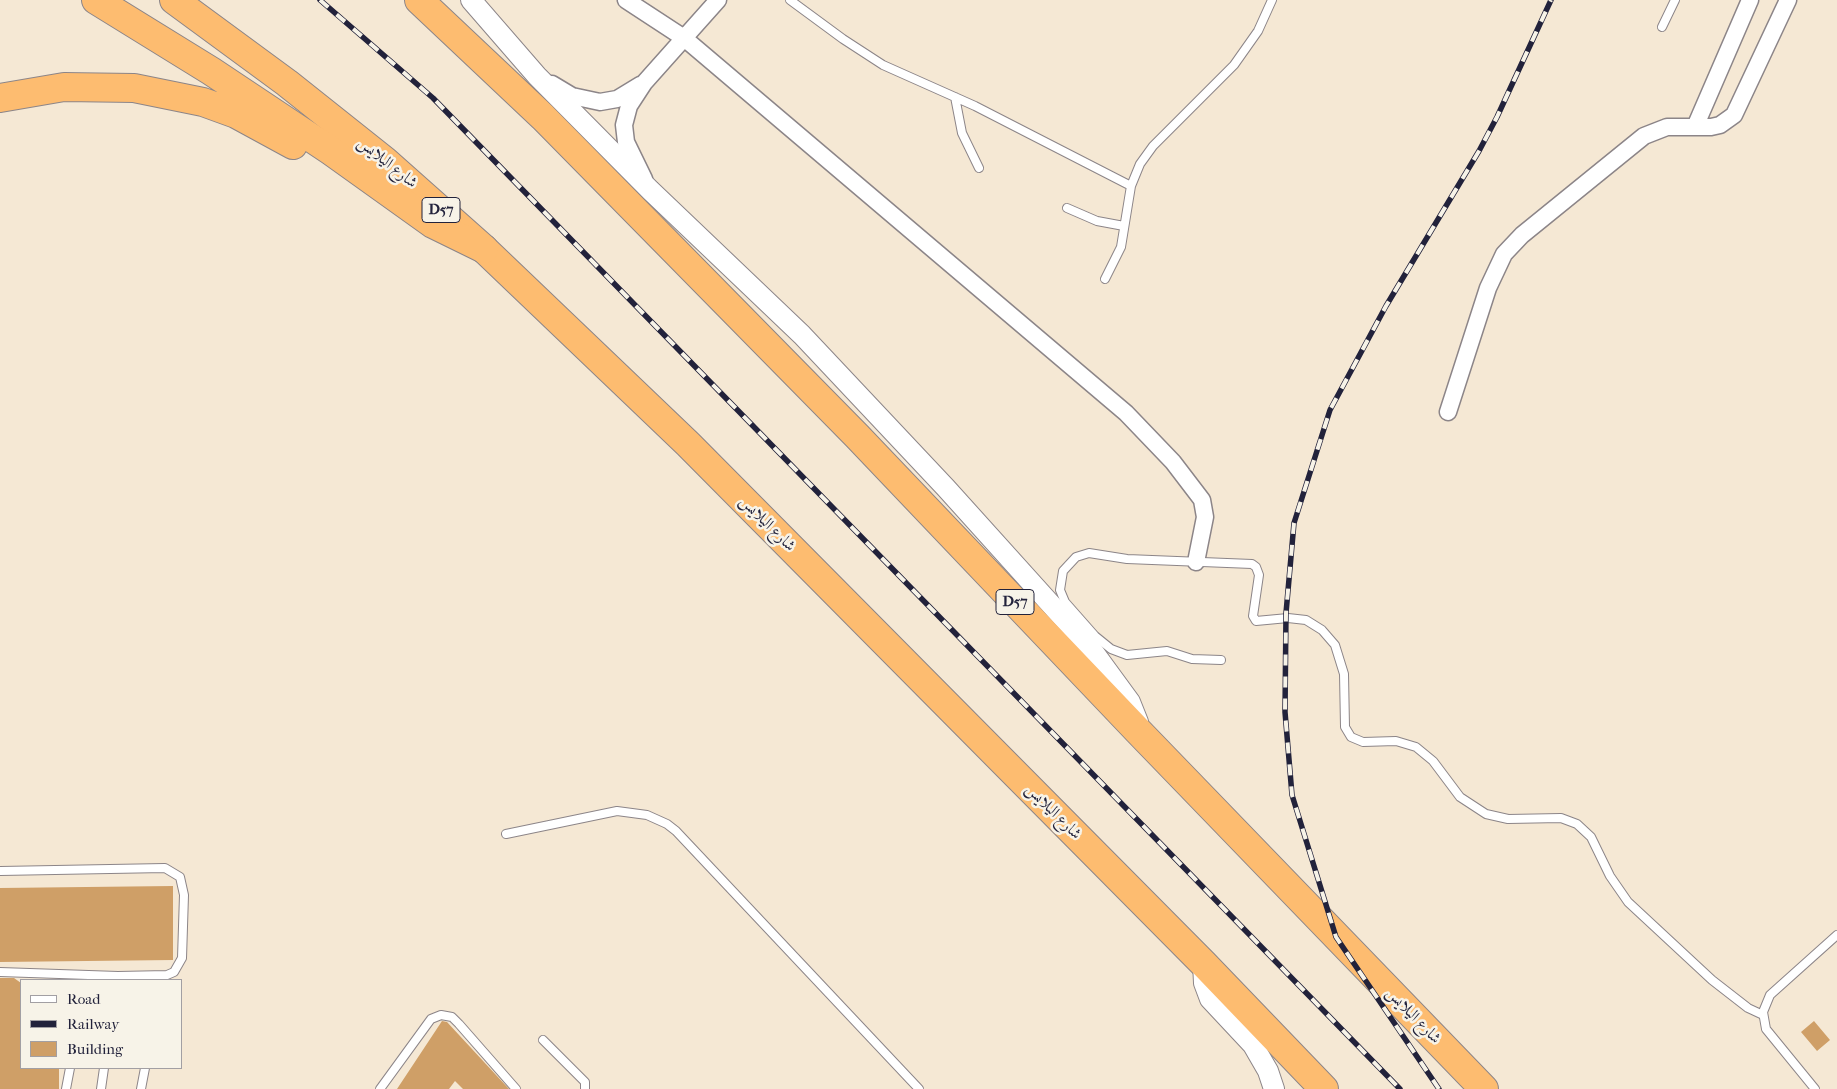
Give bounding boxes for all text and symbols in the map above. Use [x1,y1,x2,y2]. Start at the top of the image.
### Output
street label: شارع اليلايس [353,133,421,193]
road number: D57 [422,198,460,222]
street label: شارع اليلايس [735,492,799,556]
road number: D57 [996,590,1034,614]
street label: شارع اليلايس [1021,780,1085,844]
legend [20,979,182,1069]
street label: شارع اليلايس [1381,984,1445,1048]
text: Road [67,990,100,1008]
text: Railway [67,1015,119,1033]
text: Building [67,1040,123,1058]

